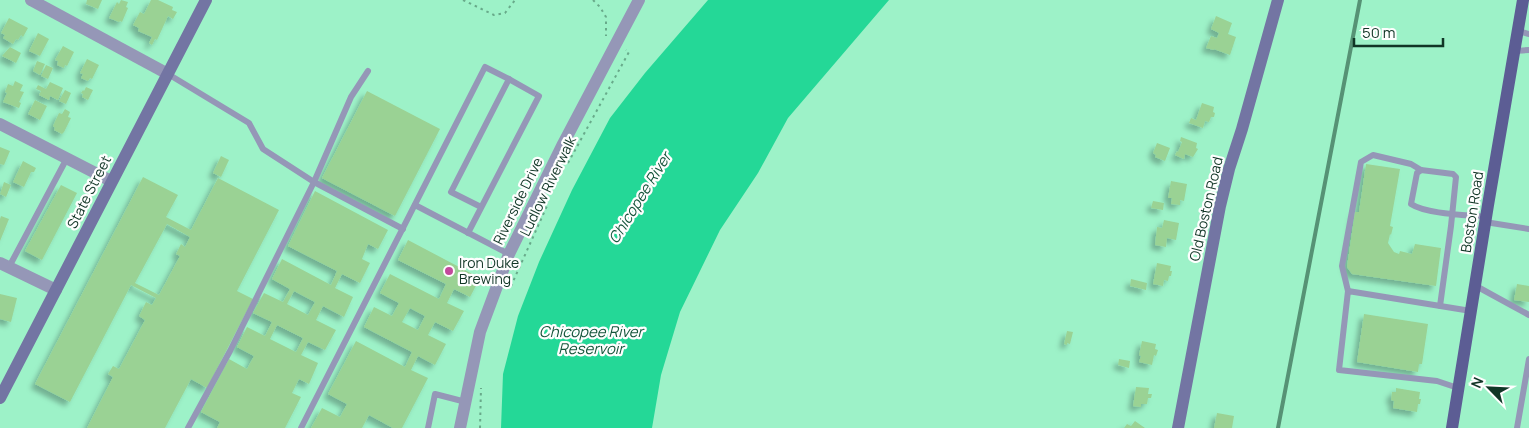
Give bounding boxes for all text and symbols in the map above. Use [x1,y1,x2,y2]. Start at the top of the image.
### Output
scale bar [1354,15,1443,47]
text: 50 m [1362,22,1396,43]
street label: Ludlow Riverwalk [515,132,580,239]
water label: Chicopee River [603,146,677,247]
street label: State Street [62,152,115,231]
street label: Riverside Drive [488,154,547,247]
street label: Old Boston Road [1184,155,1227,263]
street label: Boston Road [1456,170,1487,254]
place label: Iron Duke Brewing [459,253,519,288]
marker: Iron Duke Brewing [443,265,455,277]
water label: Chicopee River Reservoir [539,321,646,359]
north arrow [1464,363,1514,413]
text: N [1466,374,1487,391]

